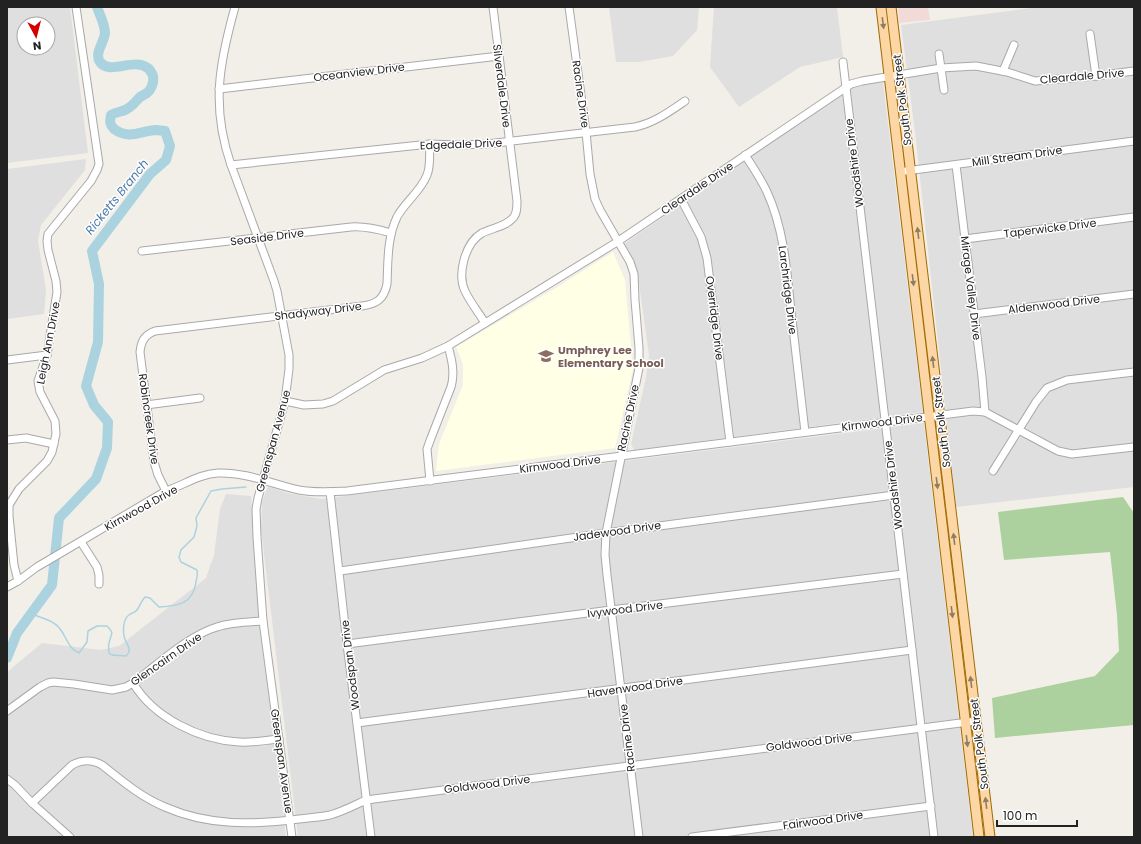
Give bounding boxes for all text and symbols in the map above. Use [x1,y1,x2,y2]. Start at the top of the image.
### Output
north arrow [16,16,56,56]
one-way arrow [879,17,886,29]
text: N [32,37,42,54]
street label: Silverdale Drive [489,43,515,129]
street label: South Polk Street [888,54,916,146]
street label: Oceanview Drive [312,58,406,86]
street label: Racine Drive [568,59,594,129]
street label: Cleardale Drive [1039,64,1125,88]
street label: Woodshire Drive [841,118,867,208]
street label: Edgedale Drive [420,135,503,153]
street label: Mill Stream Drive [971,142,1063,170]
water label: Ricketts Branch [81,155,152,238]
street label: Cleardale Drive [658,158,737,218]
street label: Taperwicke Drive [1003,214,1097,242]
street label: Seaside Drive [229,225,305,249]
one-way arrow [915,227,921,239]
street label: Mirage Valley Drive [957,235,985,341]
street label: Larchridge Drive [775,245,801,335]
one-way arrow [910,274,916,286]
street label: Overridge Drive [702,275,728,361]
street label: Aldenwood Drive [1007,290,1101,318]
street label: Shadyway Drive [273,298,363,324]
street label: Leigh Ann Drive [32,300,64,386]
place label: Umphrey Lee Elementary School [558,342,664,371]
school or university icon: Umphrey Lee Elementary School [537,347,555,365]
one-way arrow [930,356,937,368]
street label: Robincreek Drive [135,373,163,466]
street label: South Polk Street [927,376,955,468]
street label: Racine Drive [613,383,643,453]
street label: Greenspan Avenue [252,388,294,494]
street label: Kirnwood Drive [841,409,924,435]
street label: Woodshire Drive [880,440,906,530]
street label: Kirnwood Drive [519,451,602,477]
one-way arrow [934,477,940,489]
street label: Kirnwood Drive [101,481,181,535]
street label: Jadewood Drive [572,517,662,545]
one-way arrow [951,533,957,545]
street label: Ivywood Drive [586,596,664,622]
one-way arrow [949,606,955,618]
street label: Woodspan Drive [337,619,363,711]
street label: Glencairn Drive [127,628,205,690]
street label: Havenwood Drive [586,672,684,702]
one-way arrow [968,676,975,688]
street label: South Polk Street [965,698,993,790]
street label: Racine Drive [615,703,639,773]
street label: Greenspan Avenue [267,708,297,814]
street label: Goldwood Drive [765,729,853,755]
one-way arrow [964,735,970,747]
street label: Goldwood Drive [443,771,531,797]
one-way arrow [983,797,989,809]
scale bar [997,802,1077,828]
street label: Fairwood Drive [782,806,864,834]
text: 100 m [1003,807,1037,824]

